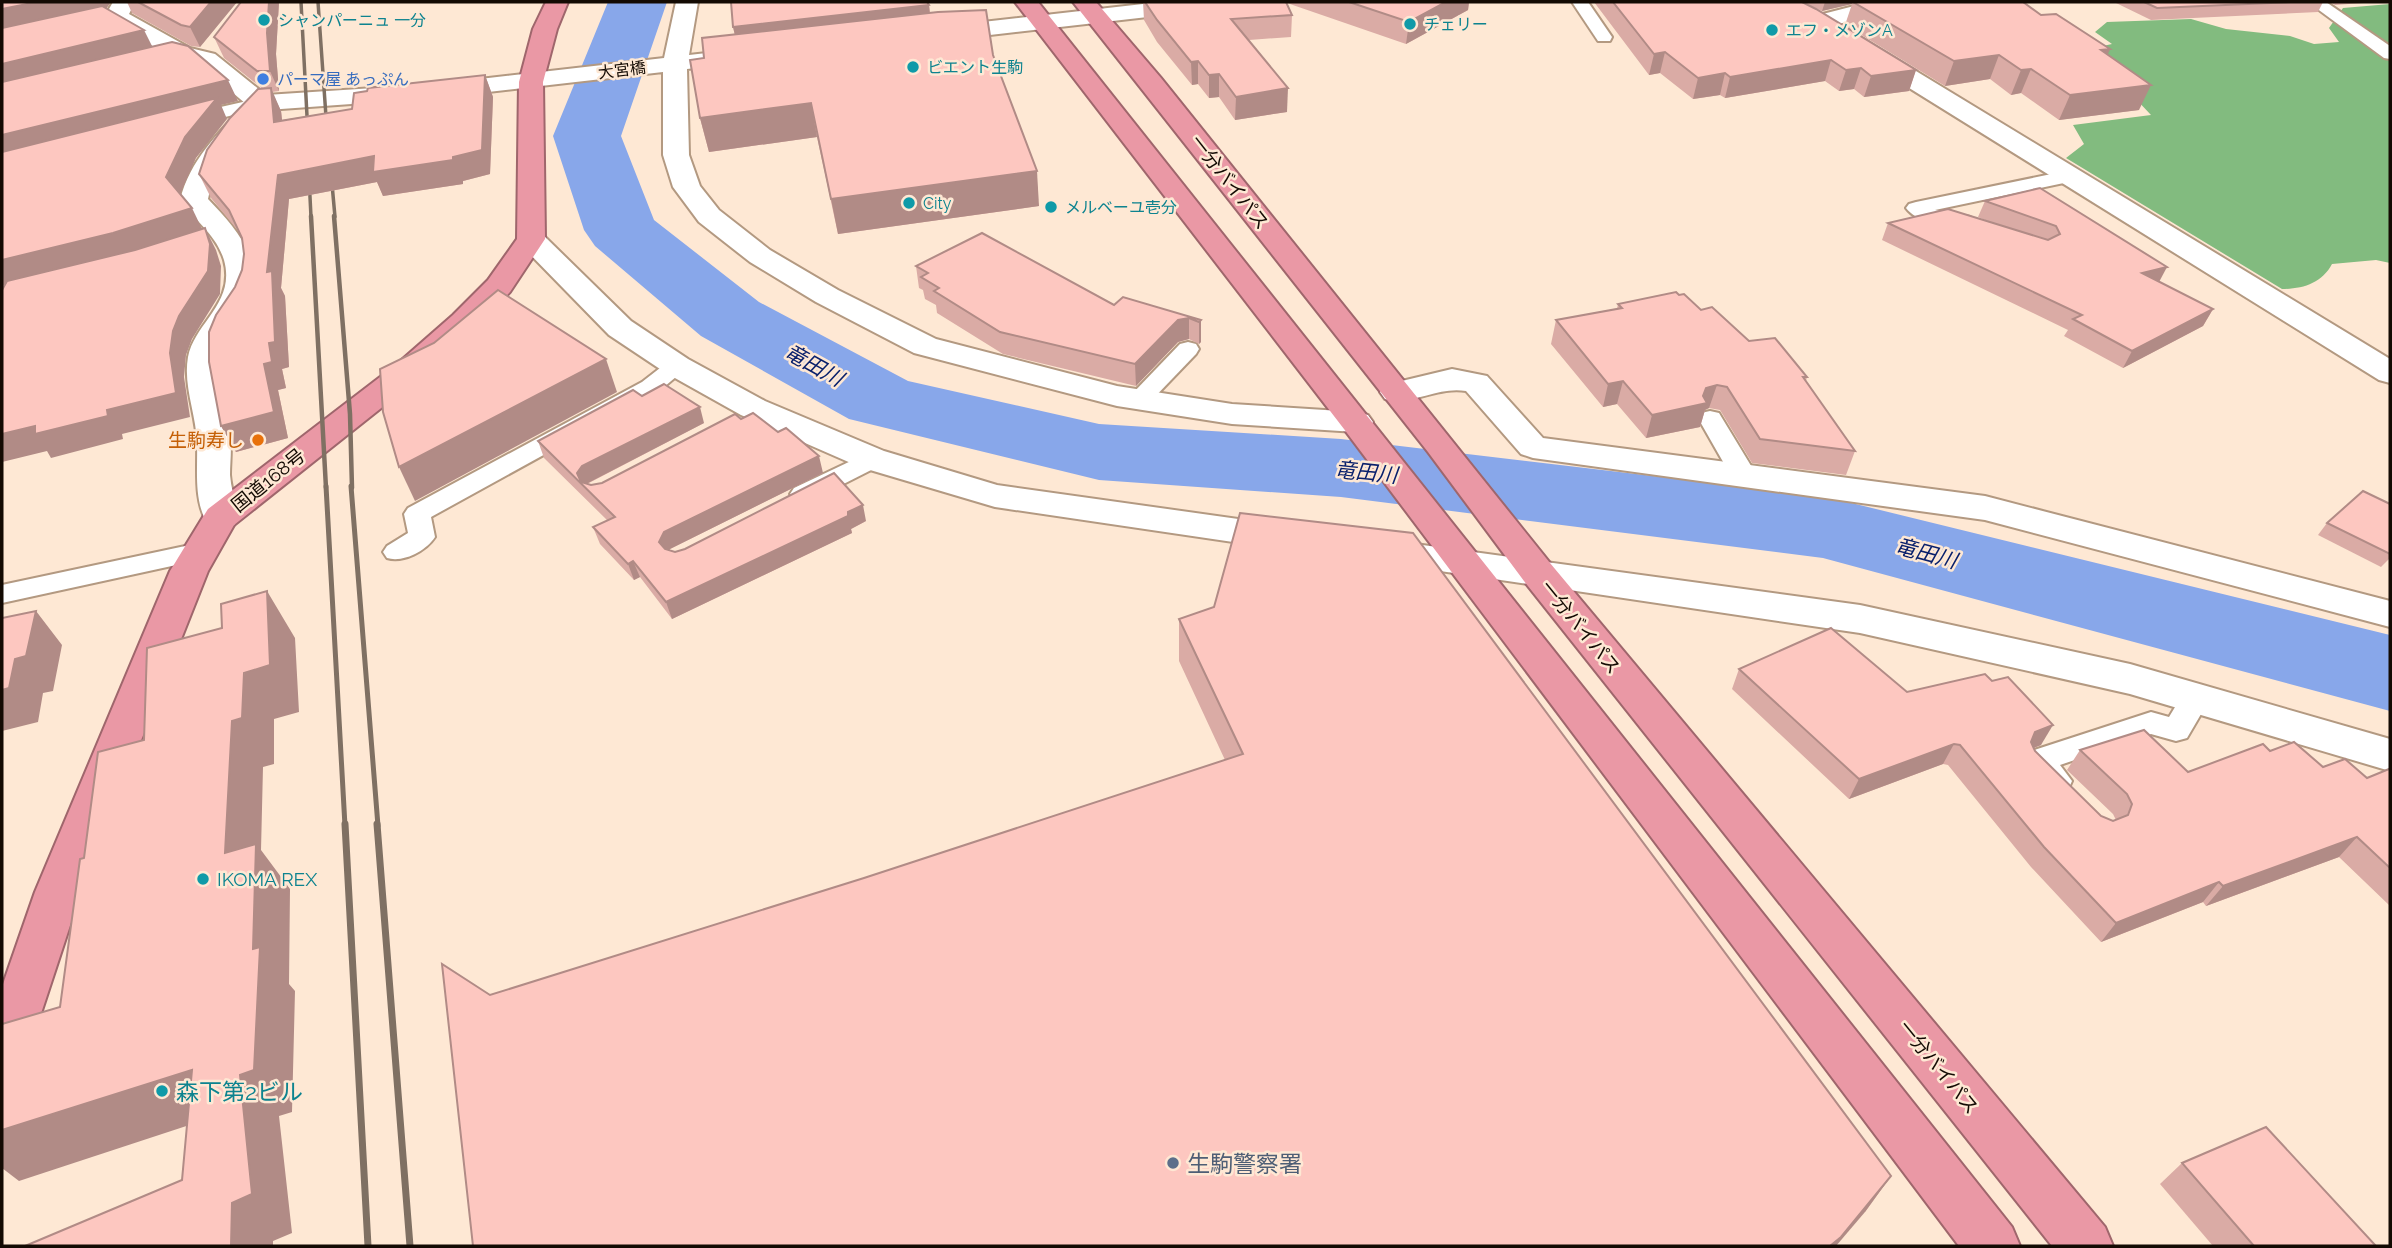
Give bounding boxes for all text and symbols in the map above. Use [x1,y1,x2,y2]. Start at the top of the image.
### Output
place label: シャンパーニュ 一分 [278,11,426,30]
marker: シャンパーニュ 一分 [256,12,272,28]
place label: チェリー [1424,15,1488,34]
marker: チェリー [1402,16,1418,32]
place label: エフ・メゾンA [1786,21,1893,40]
marker: エフ・メゾンA [1764,22,1780,38]
street label: 大宮橋 [597,58,647,82]
place label: ビエント生駒 [927,58,1023,77]
marker: ビエント生駒 [905,59,921,75]
place label: パーマ屋 あっぷん [277,70,409,89]
marker: パーマ屋 あっぷん [255,71,271,87]
street label: 一分バイパス [1186,130,1274,234]
place label: City [923,194,952,213]
marker: City [901,195,917,211]
place label: メルベーユ壱分 [1065,198,1177,217]
marker: メルベーユ壱分 [1043,199,1059,215]
water label: 竜田川 [780,339,849,392]
place label: 生駒寿し [168,429,244,451]
marker: 生駒寿し [250,432,266,448]
street label: 国道168号 [227,444,309,516]
water label: 竜田川 [1333,456,1401,488]
water label: 竜田川 [1892,533,1962,574]
street label: 一分バイパス [1537,576,1625,678]
place label: IKOMA REX [217,868,317,890]
marker: IKOMA REX [195,871,211,887]
street label: 一分バイパス [1895,1016,1983,1118]
place label: 森下第2ビル [176,1078,303,1105]
marker: 森下第2ビル [154,1083,170,1099]
place label: 生駒警察署 [1187,1150,1302,1177]
marker: 生駒警察署 [1165,1155,1181,1171]

